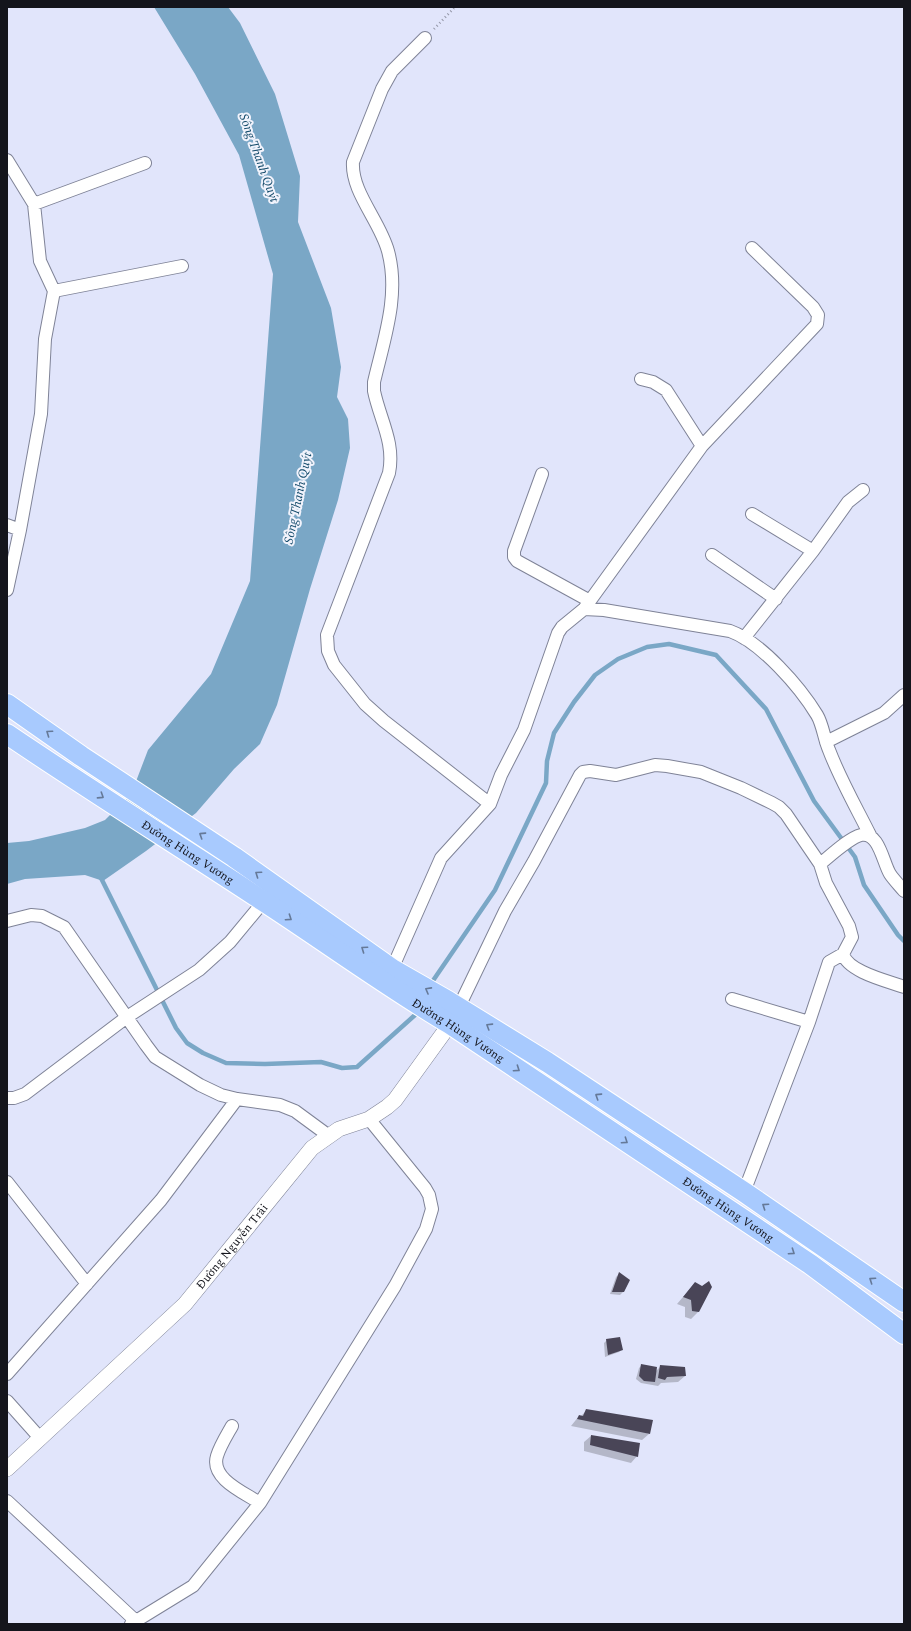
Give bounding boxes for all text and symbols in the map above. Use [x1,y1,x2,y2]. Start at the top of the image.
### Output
water label: Sông Thanh Quýt [234,111,285,206]
water label: Sông Thanh Quýt [279,449,318,546]
one-way arrow [46,730,53,738]
one-way arrow [96,792,103,799]
street label: Đường Hùng Vương [138,815,238,889]
one-way arrow [199,833,206,840]
one-way arrow [256,872,263,879]
one-way arrow [285,913,292,921]
one-way arrow [362,947,369,954]
one-way arrow [425,987,433,994]
street label: Đường Hùng Vương [408,993,509,1068]
one-way arrow [486,1023,493,1030]
one-way arrow [513,1064,520,1072]
one-way arrow [595,1093,602,1101]
one-way arrow [621,1136,628,1144]
street label: Đường Hùng Vương [678,1172,778,1247]
street label: Đường Nguyễn Trãi [191,1199,273,1293]
one-way arrow [762,1204,769,1211]
one-way arrow [787,1247,794,1254]
one-way arrow [869,1277,876,1285]

